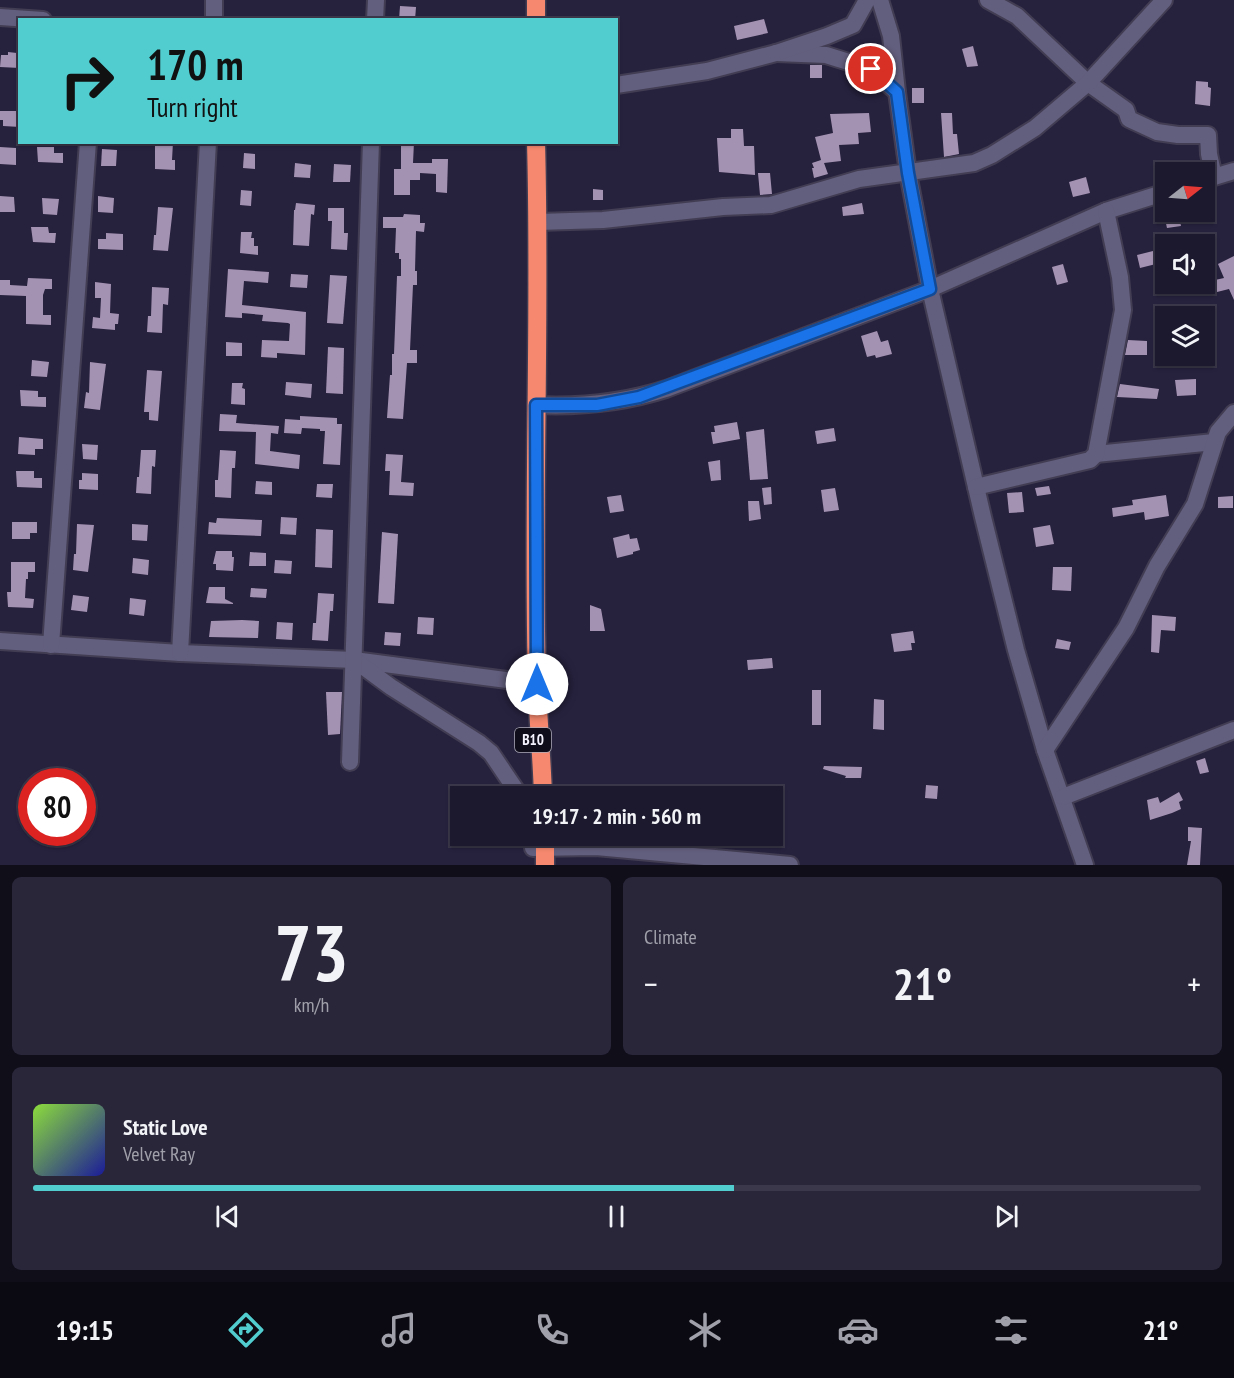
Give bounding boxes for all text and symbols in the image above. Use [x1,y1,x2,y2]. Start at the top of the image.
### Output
text: 170 m [147,37,244,92]
icon: right [48,42,126,120]
pin [845,43,896,94]
icon: arrive [854,52,887,85]
text: Turn right [147,90,238,124]
north arrow [1155,162,1215,222]
map controls [1155,162,1215,366]
button: sound [1155,234,1215,294]
button: layers [1155,306,1215,366]
position arrow [505,652,569,716]
road number: B10 [515,728,551,752]
speed limit sign: 80 [18,768,96,846]
text: 19:17 · 2 min · 560 m [532,802,701,830]
text: 73 [274,902,349,1003]
text: Climate [644,924,697,950]
text: 21° [893,954,952,1012]
text: − [644,962,658,1005]
text: + [1187,962,1201,1005]
text: km/h [294,992,329,1018]
text: Static Love [123,1113,208,1141]
text: Velvet Ray [123,1141,195,1167]
icon: previous [211,1200,244,1233]
icon: pause [600,1200,633,1233]
icon: next [990,1200,1023,1233]
icon: directions [225,1309,267,1351]
icon: music [378,1309,420,1351]
icon: phone [531,1309,573,1351]
icon: climate [684,1309,726,1351]
icon: car [837,1309,879,1351]
icon: filters [990,1309,1032,1351]
text: 19:15 [55,1313,114,1347]
text: 21° [1143,1313,1178,1347]

